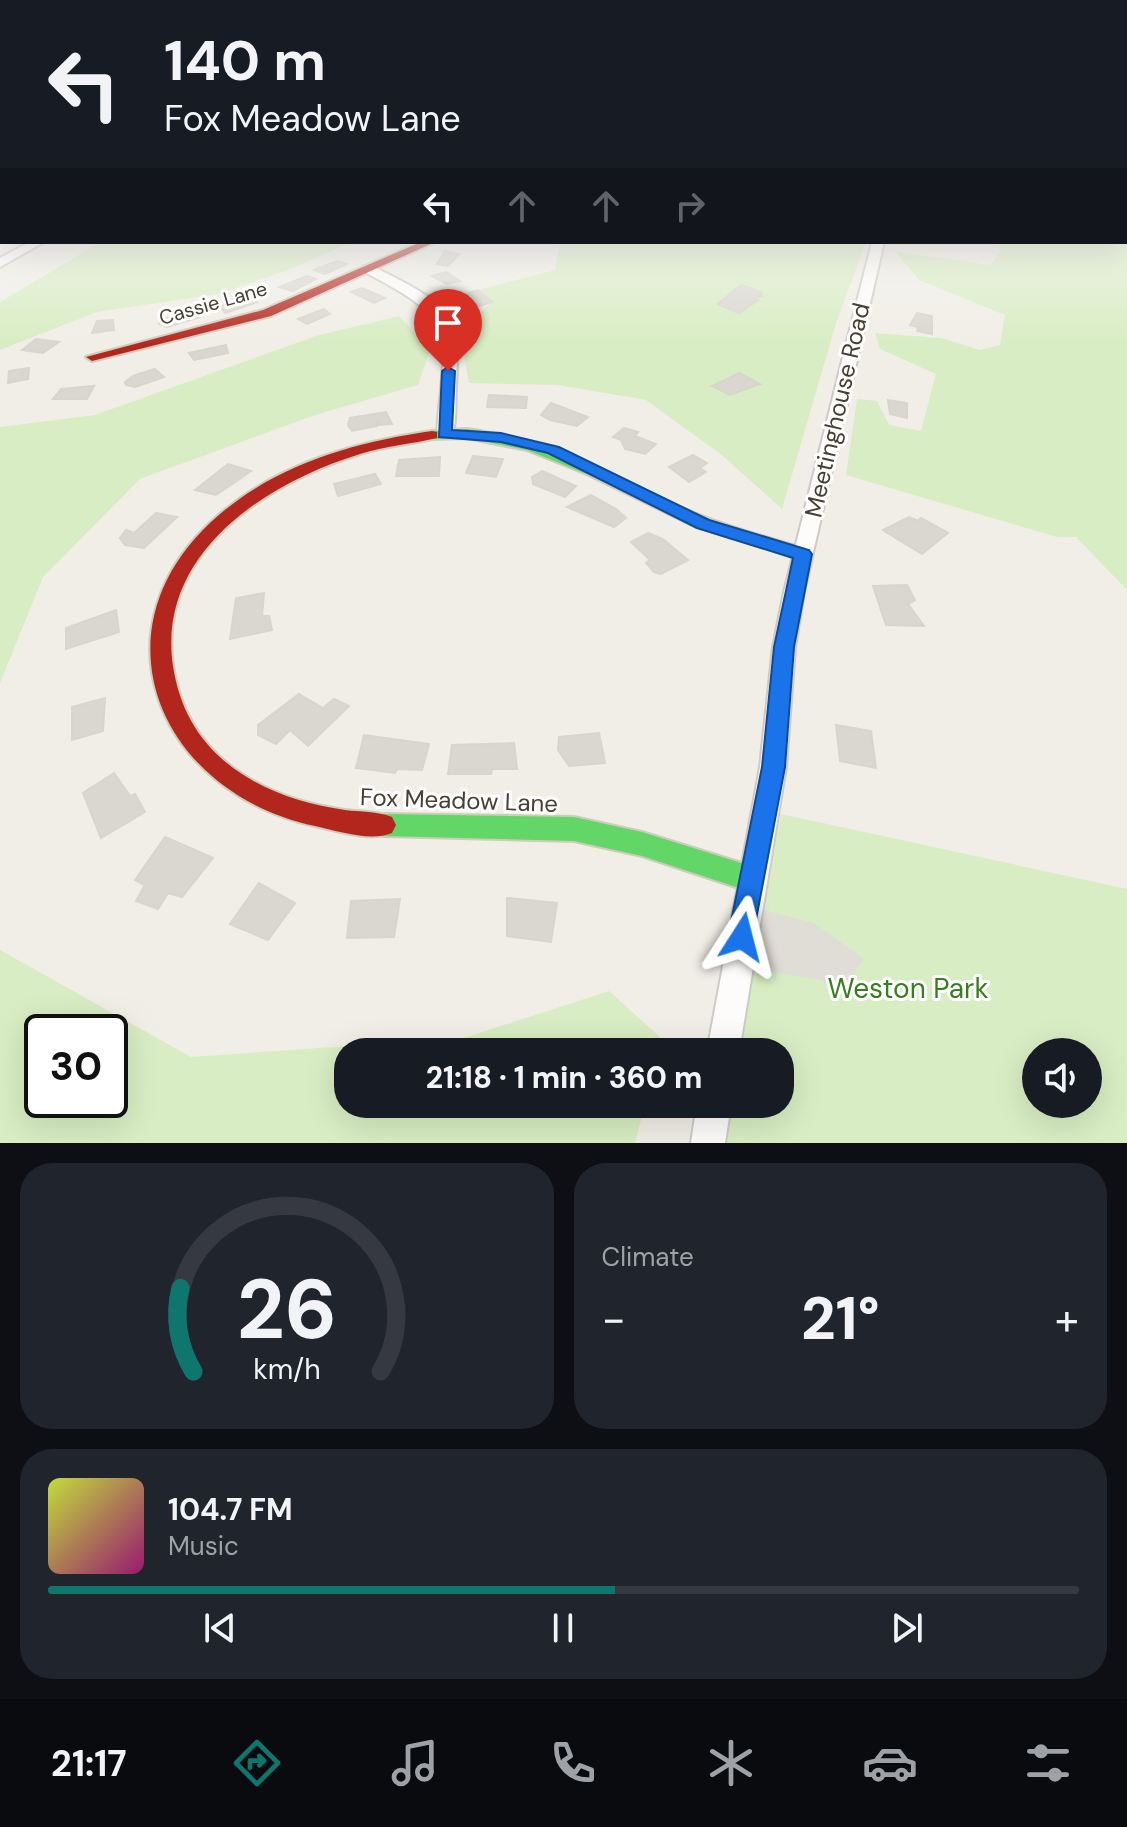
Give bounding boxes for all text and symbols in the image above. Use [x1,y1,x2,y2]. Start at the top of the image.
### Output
text: 140 m [164,24,326,97]
icon: left [32,32,136,136]
text: Fox Meadow Lane [164,95,461,142]
icon: left [416,184,460,228]
icon: ahead [500,184,544,228]
icon: ahead [584,184,628,228]
icon: right [668,184,712,228]
street label: Cassie Lane [156,275,270,331]
pin [414,289,482,371]
street label: Meetinghouse Road [797,300,877,520]
icon: arrive [426,301,470,345]
street label: Fox Meadow Lane [360,781,558,819]
position arrow [700,895,784,979]
park label: Weston Park [827,970,989,1007]
speed limit sign: 30 [24,1014,128,1118]
map controls [1022,1038,1102,1118]
button: sound [1022,1038,1102,1118]
text: 21:18 · 1 min · 360 m [426,1058,702,1097]
text: Climate [602,1240,694,1274]
text: 26 [236,1255,337,1364]
text: 21° [801,1279,880,1358]
text: − [602,1290,626,1348]
text: + [1055,1290,1079,1348]
text: km/h [253,1351,321,1388]
text: 104.7 FM [168,1490,293,1529]
text: Music [168,1529,239,1563]
icon: previous [198,1606,242,1650]
icon: pause [541,1606,585,1650]
icon: next [885,1606,929,1650]
icon: directions [229,1735,285,1791]
icon: music [387,1735,443,1791]
icon: phone [545,1735,601,1791]
icon: climate [703,1735,759,1791]
icon: car [862,1735,918,1791]
icon: filters [1020,1735,1076,1791]
text: 21:17 [51,1740,127,1787]

